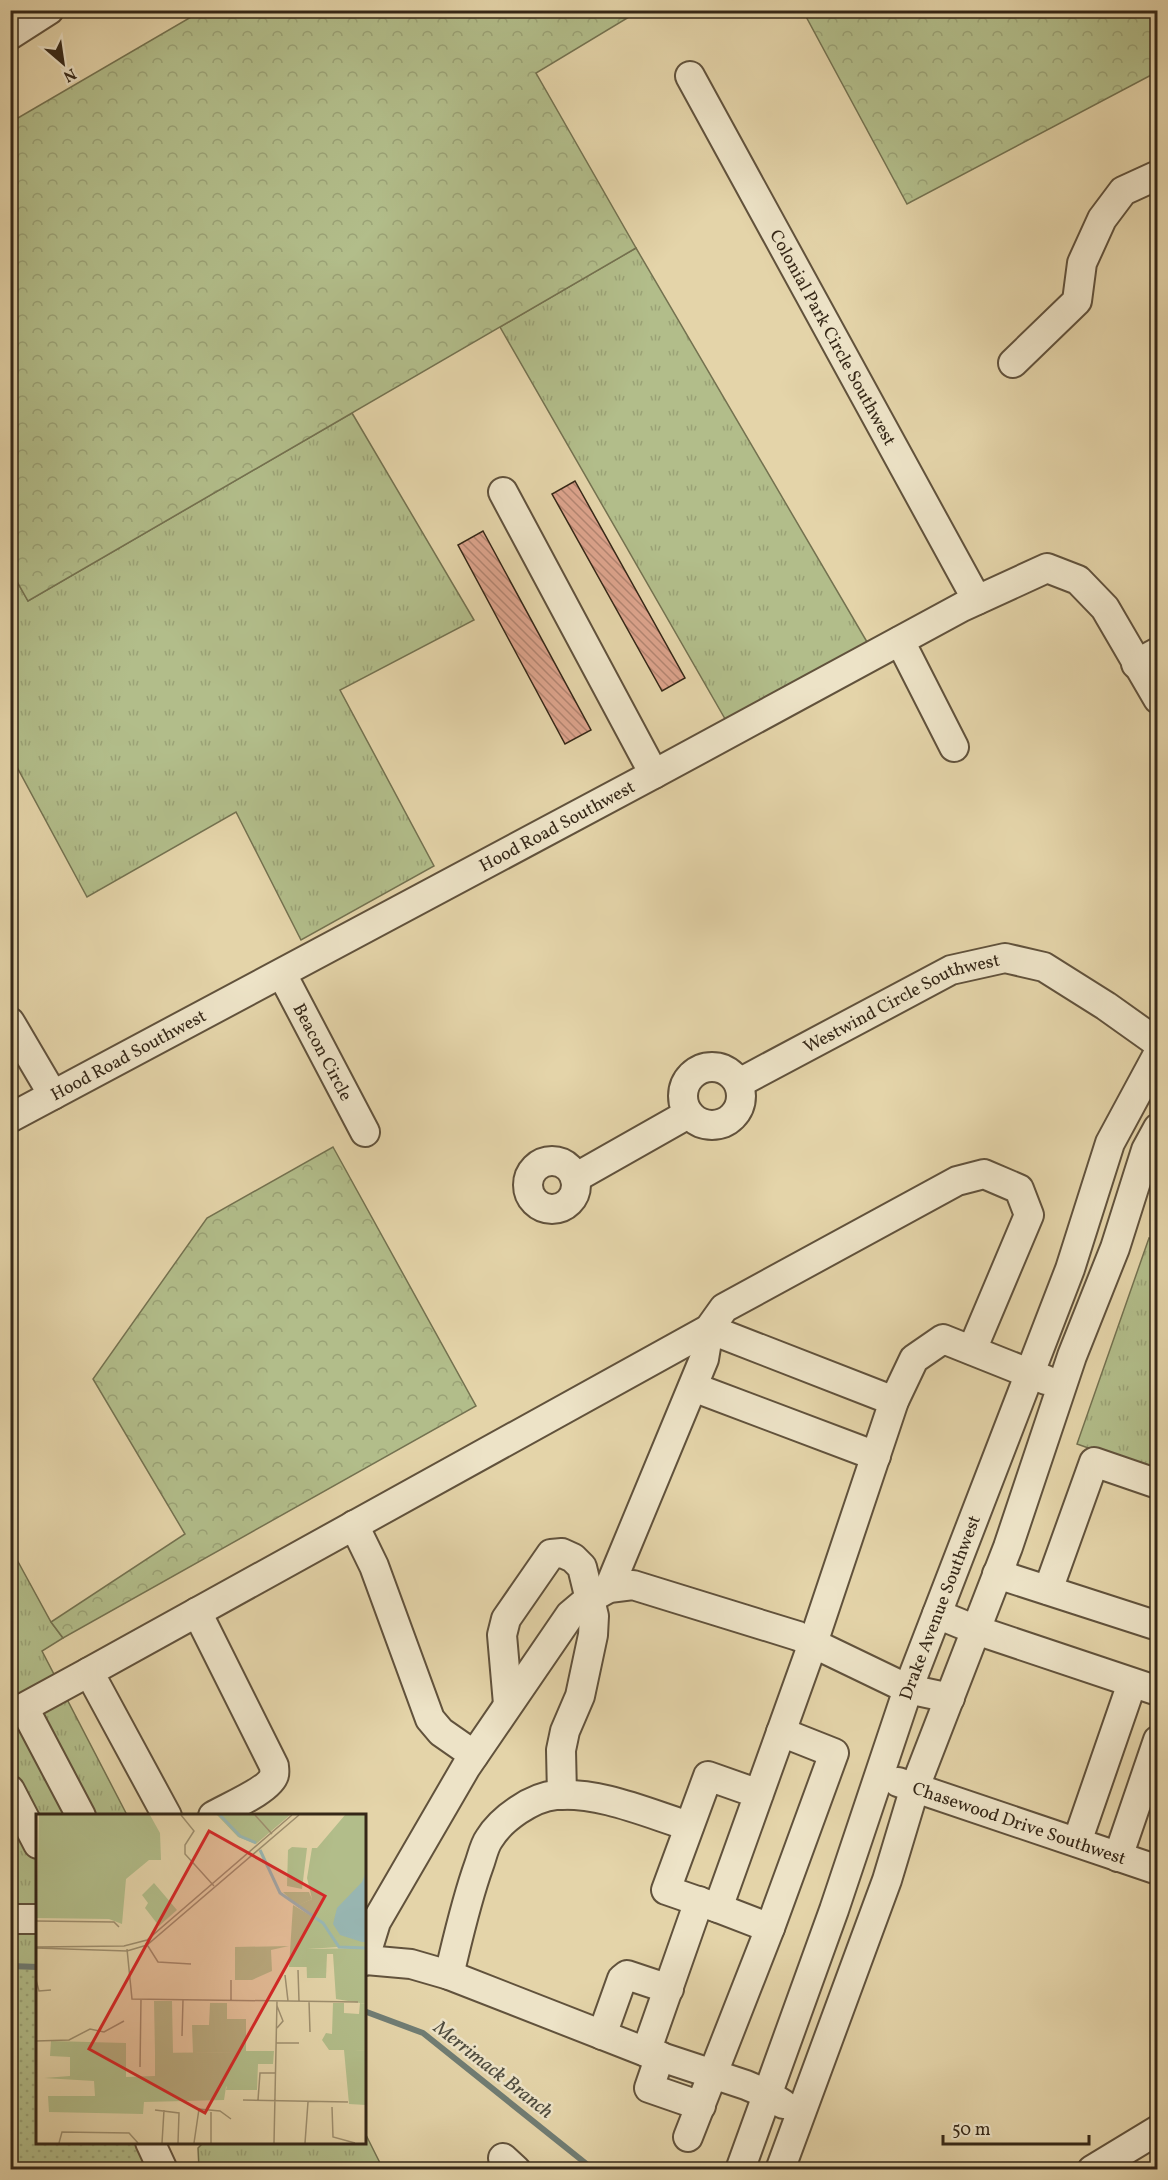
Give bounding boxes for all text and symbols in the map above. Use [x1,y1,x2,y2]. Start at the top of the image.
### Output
north arrow [33,33,93,93]
text: N [59,62,80,87]
street label: Colonial Park Circle Southwest [763,226,901,451]
street label: Hood Road Southwest [475,775,640,879]
street label: Westwind Circle Southwest [799,949,1002,1060]
street label: Beacon Circle [286,999,358,1106]
street label: Hood Road Southwest [47,1004,211,1108]
street label: Drake Avenue Southwest [894,1512,988,1704]
street label: Chasewood Drive Southwest [909,1777,1129,1872]
inset map [36,1814,366,2144]
water label: Merrimack Branch [426,2014,559,2126]
scale bar [943,2108,1088,2146]
text: 50 m [952,2118,991,2143]

